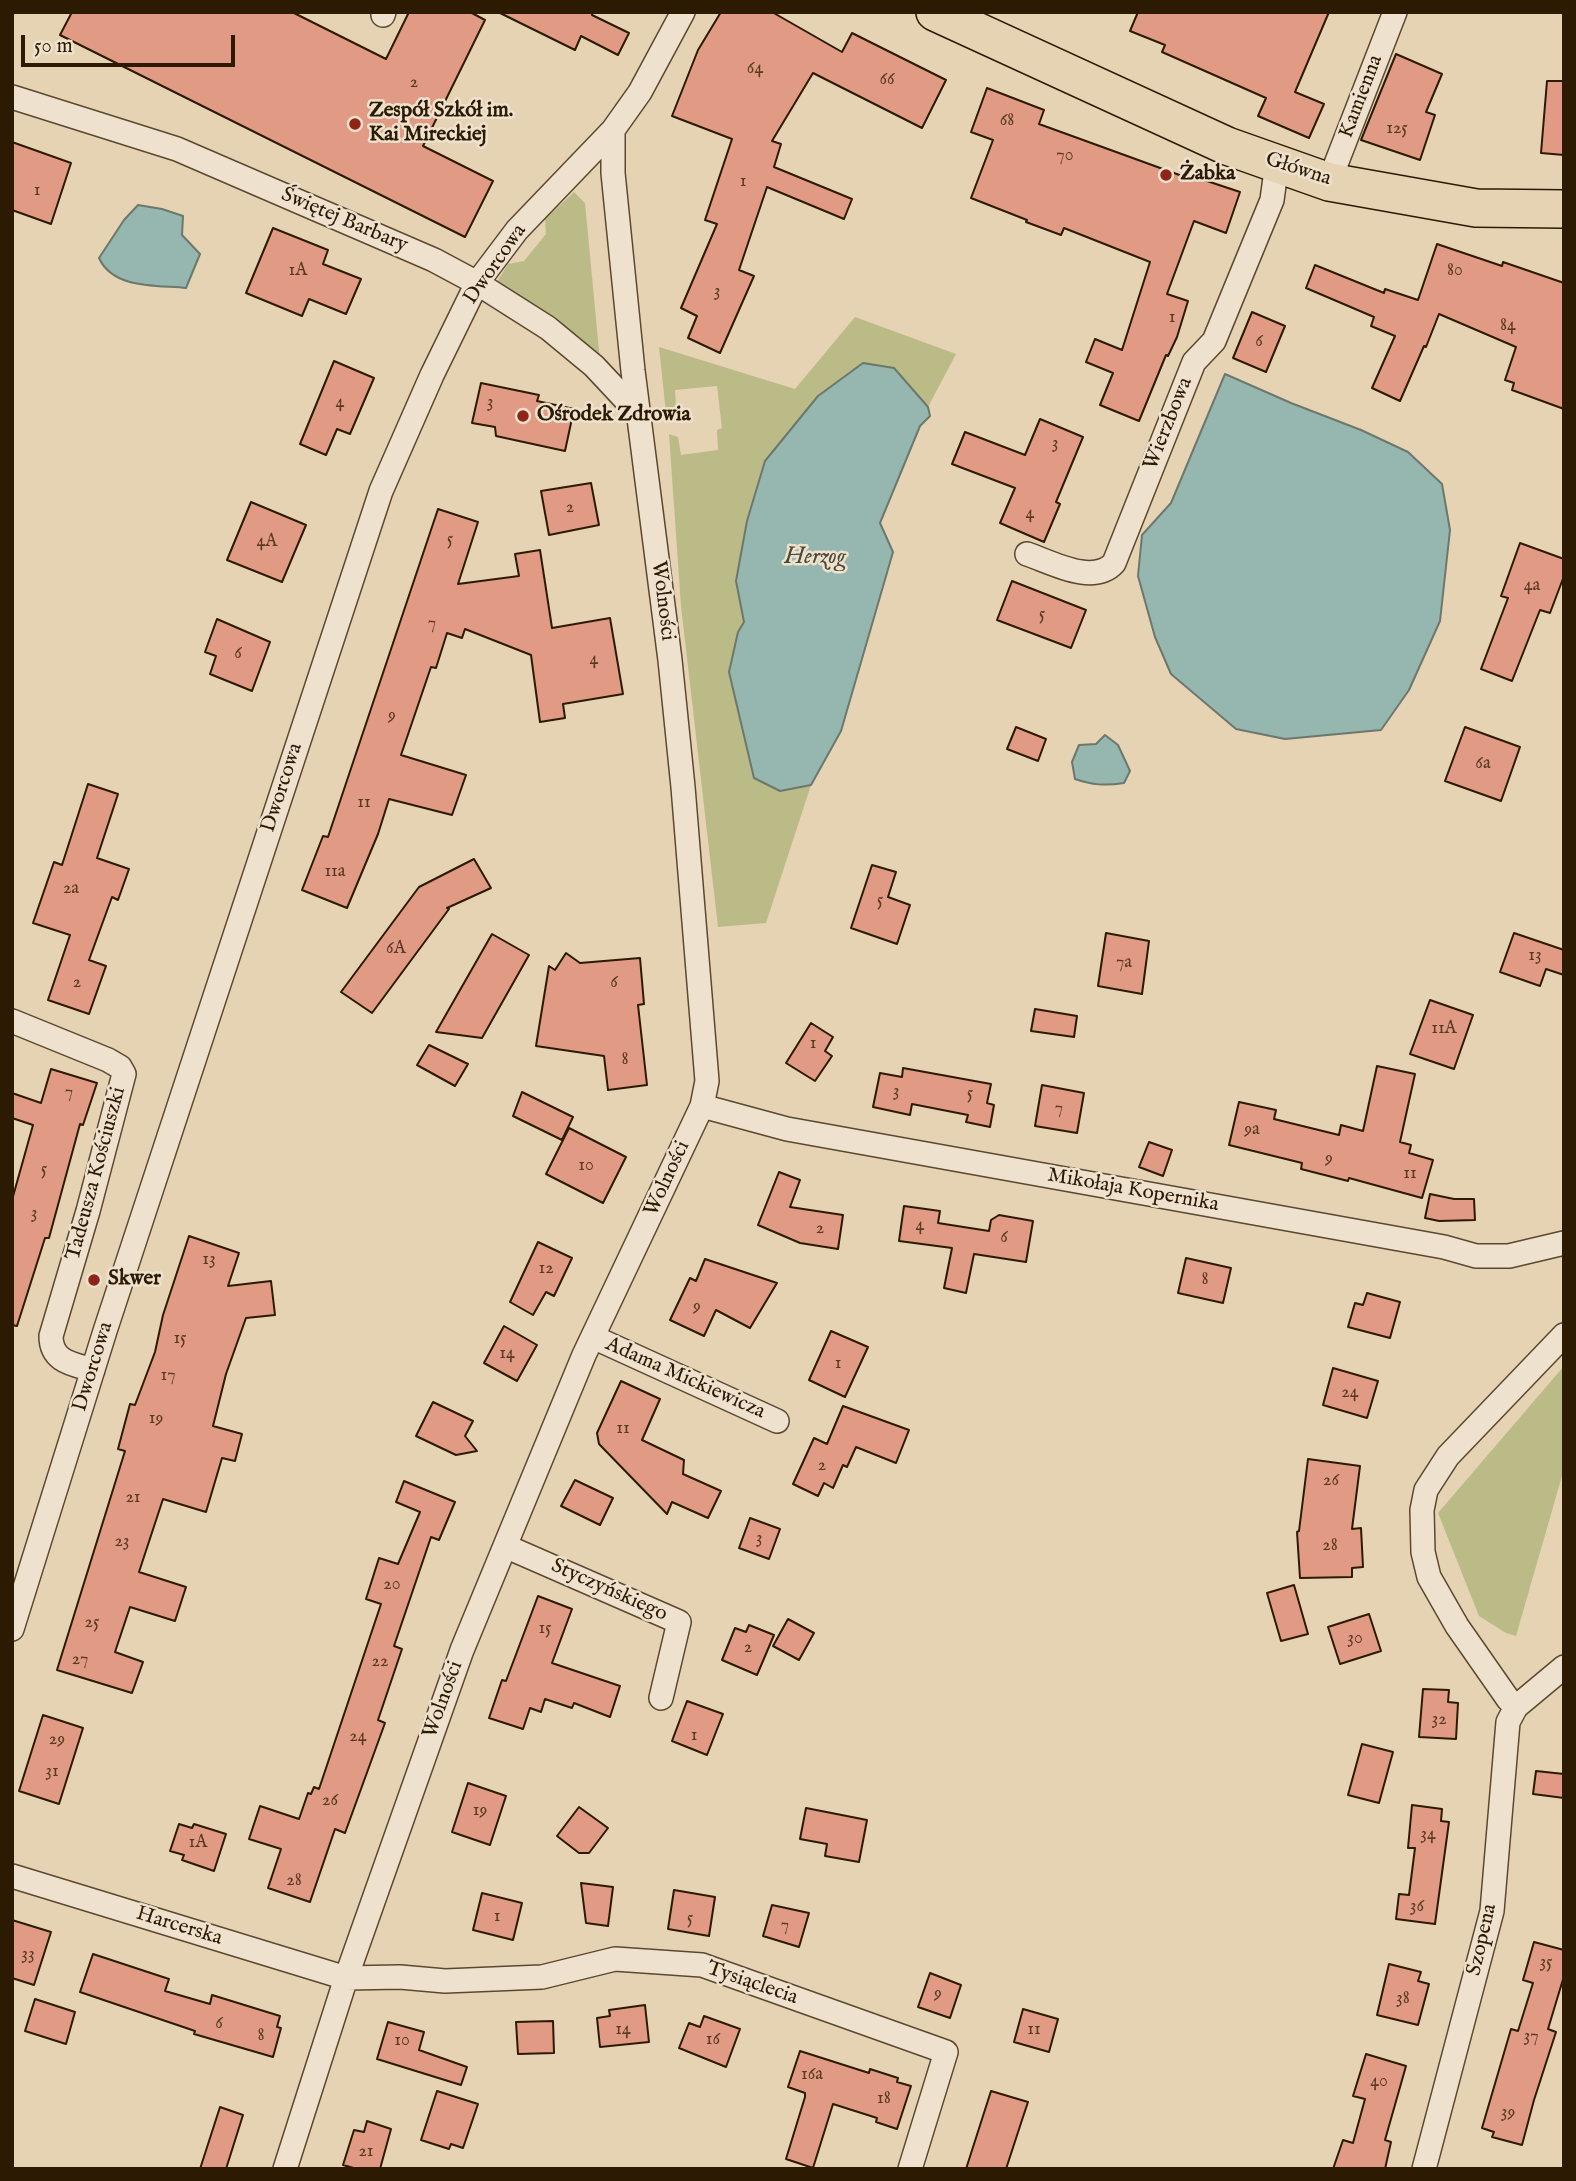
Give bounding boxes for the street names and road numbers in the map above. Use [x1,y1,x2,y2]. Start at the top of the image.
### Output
street label: Kamienna [1335,52,1389,142]
street label: Główna [1262,148,1334,192]
street label: Świętej Barbary [277,183,411,259]
street label: Dworcowa [459,220,533,310]
street label: Wierzbowa [1139,374,1199,474]
street label: Wolności [645,560,679,642]
street label: Dworcowa [257,740,309,836]
street label: Tadeusza Kościuszki [62,1085,132,1263]
street label: Wolności [640,1137,696,1221]
street label: Mikołaja Kopernika [1045,1164,1221,1218]
street label: Dworcowa [68,1319,120,1415]
street label: Adama Mickiewicza [601,1332,769,1426]
street label: Styczyńskiego [547,1554,671,1628]
street label: Wolności [418,1658,470,1742]
street label: Harcerska [133,1902,225,1952]
street label: Szopena [1463,1902,1503,1978]
street label: Tysiąclecia [703,1957,801,2011]

